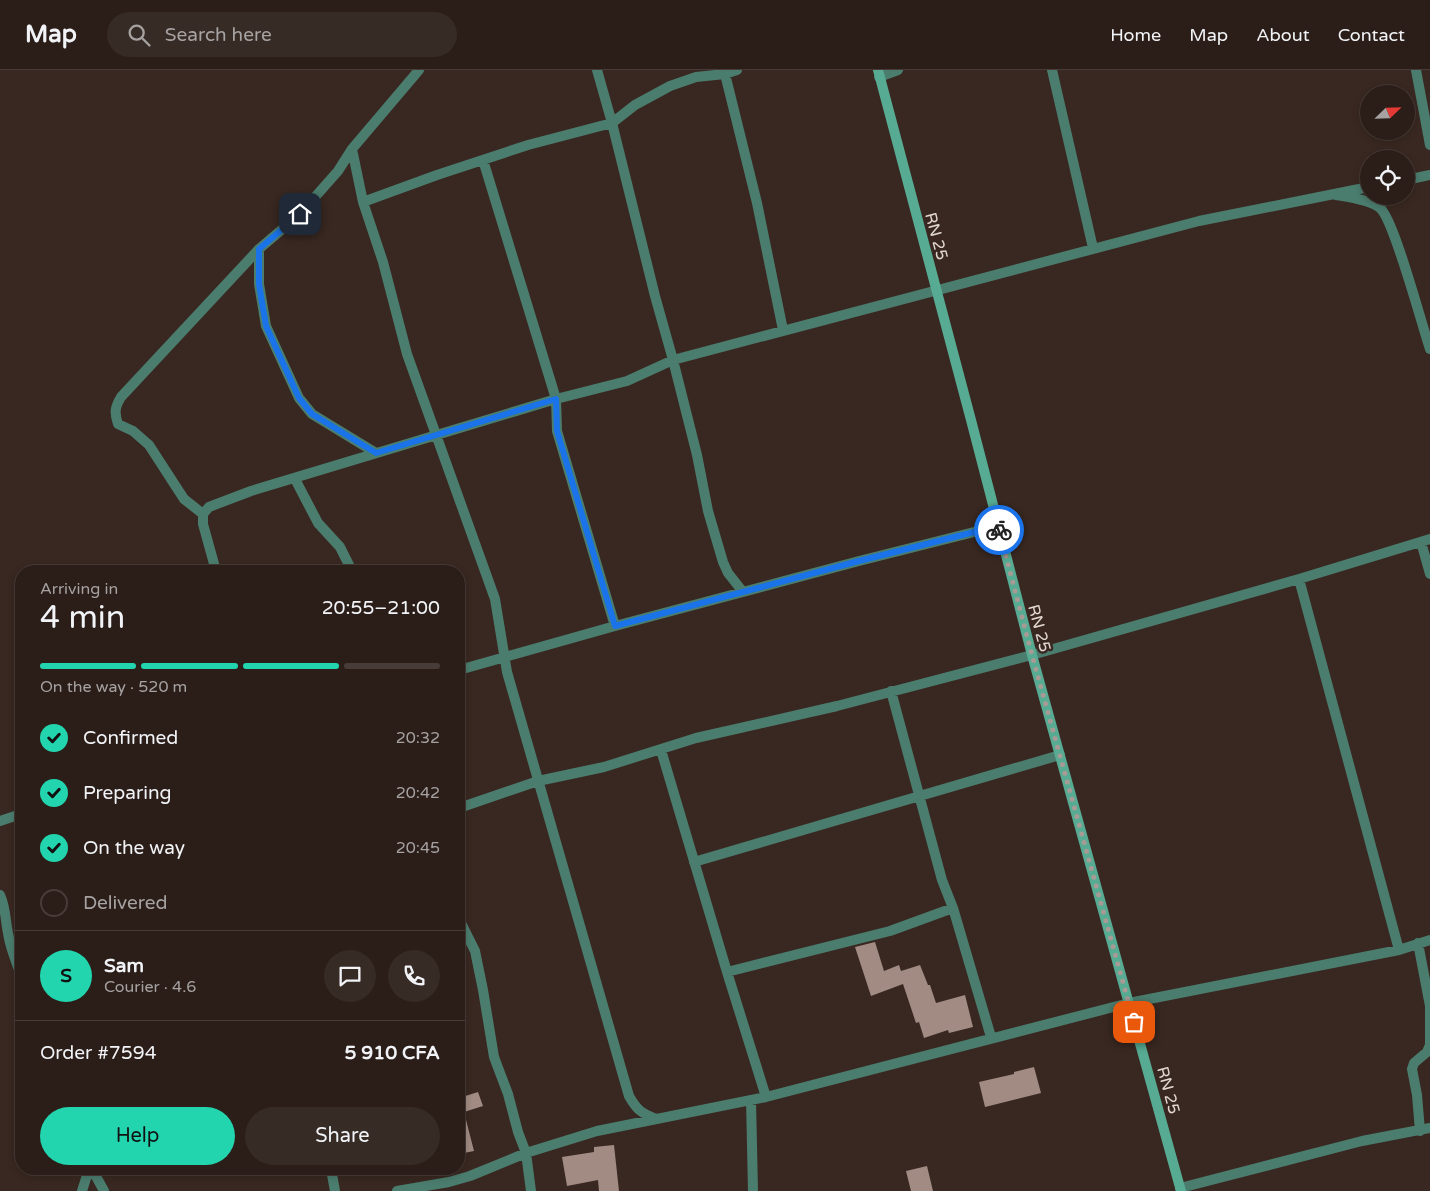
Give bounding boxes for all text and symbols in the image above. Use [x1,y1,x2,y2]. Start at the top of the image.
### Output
search box [107,12,457,57]
text: Map [25,20,77,49]
icon: search [125,21,153,49]
text: Search here [165,24,272,46]
text: Home [1110,24,1161,46]
text: Map [1189,24,1228,46]
text: About [1256,24,1310,46]
text: Contact [1338,24,1405,46]
north arrow [1360,85,1415,140]
map controls [1360,85,1415,205]
button: locate [1360,150,1415,205]
pin [279,193,321,235]
icon: home [286,200,314,228]
street label: RN 25 [920,210,952,262]
courier [974,505,1024,555]
icon: bike [985,516,1013,544]
text: Arriving in [40,579,118,599]
text: 20:55–21:00 [322,597,440,619]
text: 4 min [40,599,125,637]
street label: RN 25 [1023,602,1055,654]
text: On the way · 520 m [40,677,187,697]
icon: check [40,724,68,752]
text: Confirmed [83,727,178,749]
text: 20:32 [396,728,440,748]
icon: check [40,779,68,807]
text: Preparing [83,782,172,804]
text: 20:42 [396,783,440,803]
icon: check [40,834,68,862]
text: On the way [83,837,185,859]
text: 20:45 [396,838,440,858]
text: Delivered [83,892,168,914]
button: chat [324,950,376,1002]
button: phone [388,950,440,1002]
text: Sam [104,955,144,977]
text: S [60,965,72,987]
text: Courier · 4.6 [104,977,196,997]
pin [1113,1001,1155,1043]
icon: bag [1120,1008,1148,1036]
text: Order #7594 [40,1042,157,1064]
text: 5 910 CFA [344,1042,440,1064]
street label: RN 25 [1152,1064,1184,1116]
button: Help [40,1107,235,1165]
button: Share [245,1107,440,1165]

